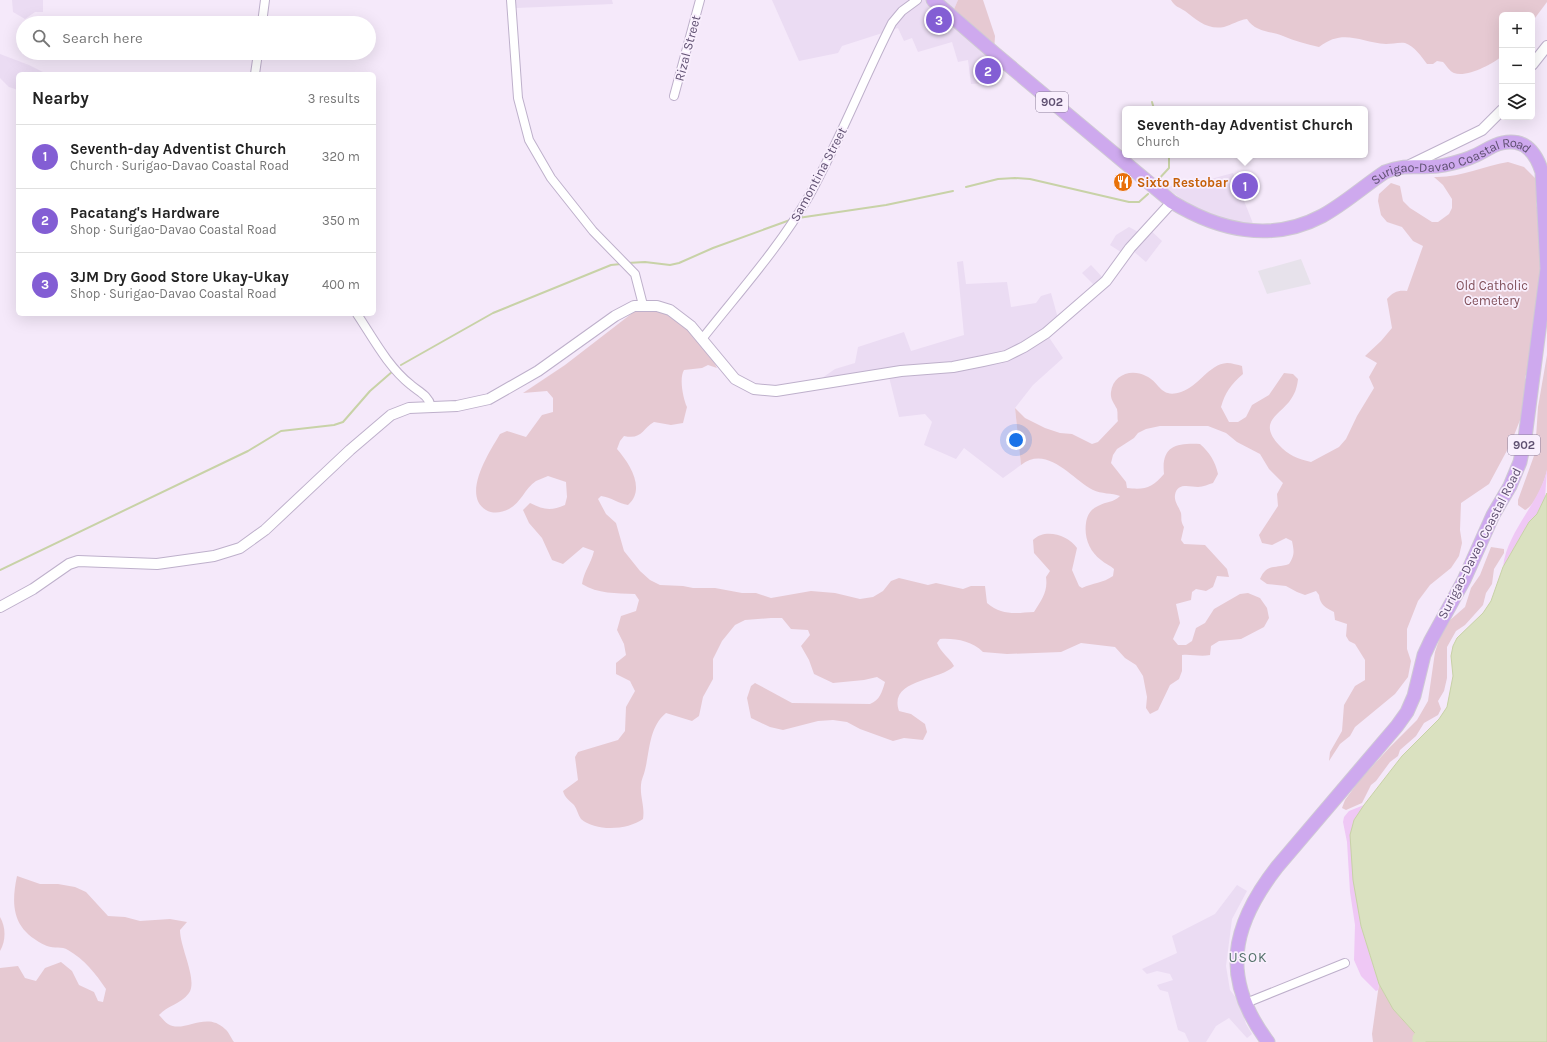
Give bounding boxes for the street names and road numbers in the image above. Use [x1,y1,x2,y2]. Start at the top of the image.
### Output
street label: Rizal Street [671,13,704,83]
road number: 902 [1036,92,1068,112]
street label: Samontina Street [787,124,850,224]
street label: Surigao-Davao Coastal Road [1368,135,1534,188]
road number: 902 [1508,435,1540,455]
street label: Surigao-Davao Coastal Road [1435,465,1524,621]

